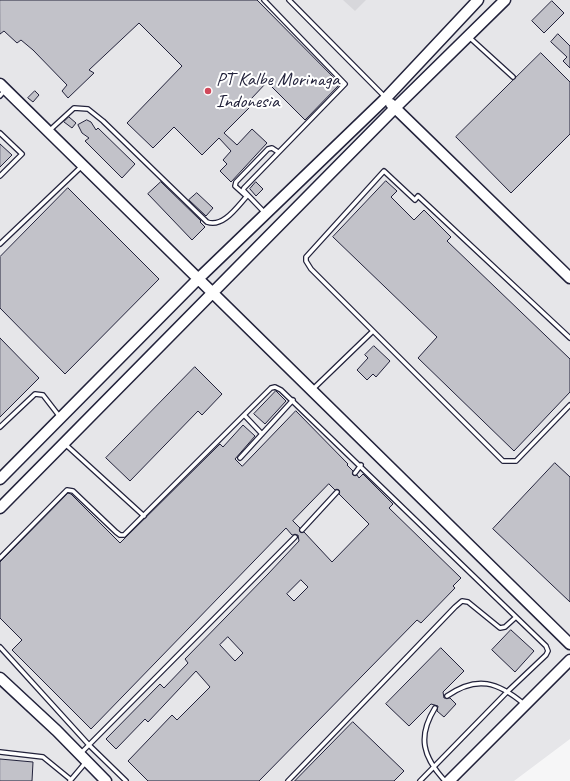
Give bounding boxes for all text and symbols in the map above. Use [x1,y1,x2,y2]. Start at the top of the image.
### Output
place label: PT Kalbe Morinaga Indonesia [216,69,340,113]
marker: PT Kalbe Morinaga Indonesia [203,86,213,96]

